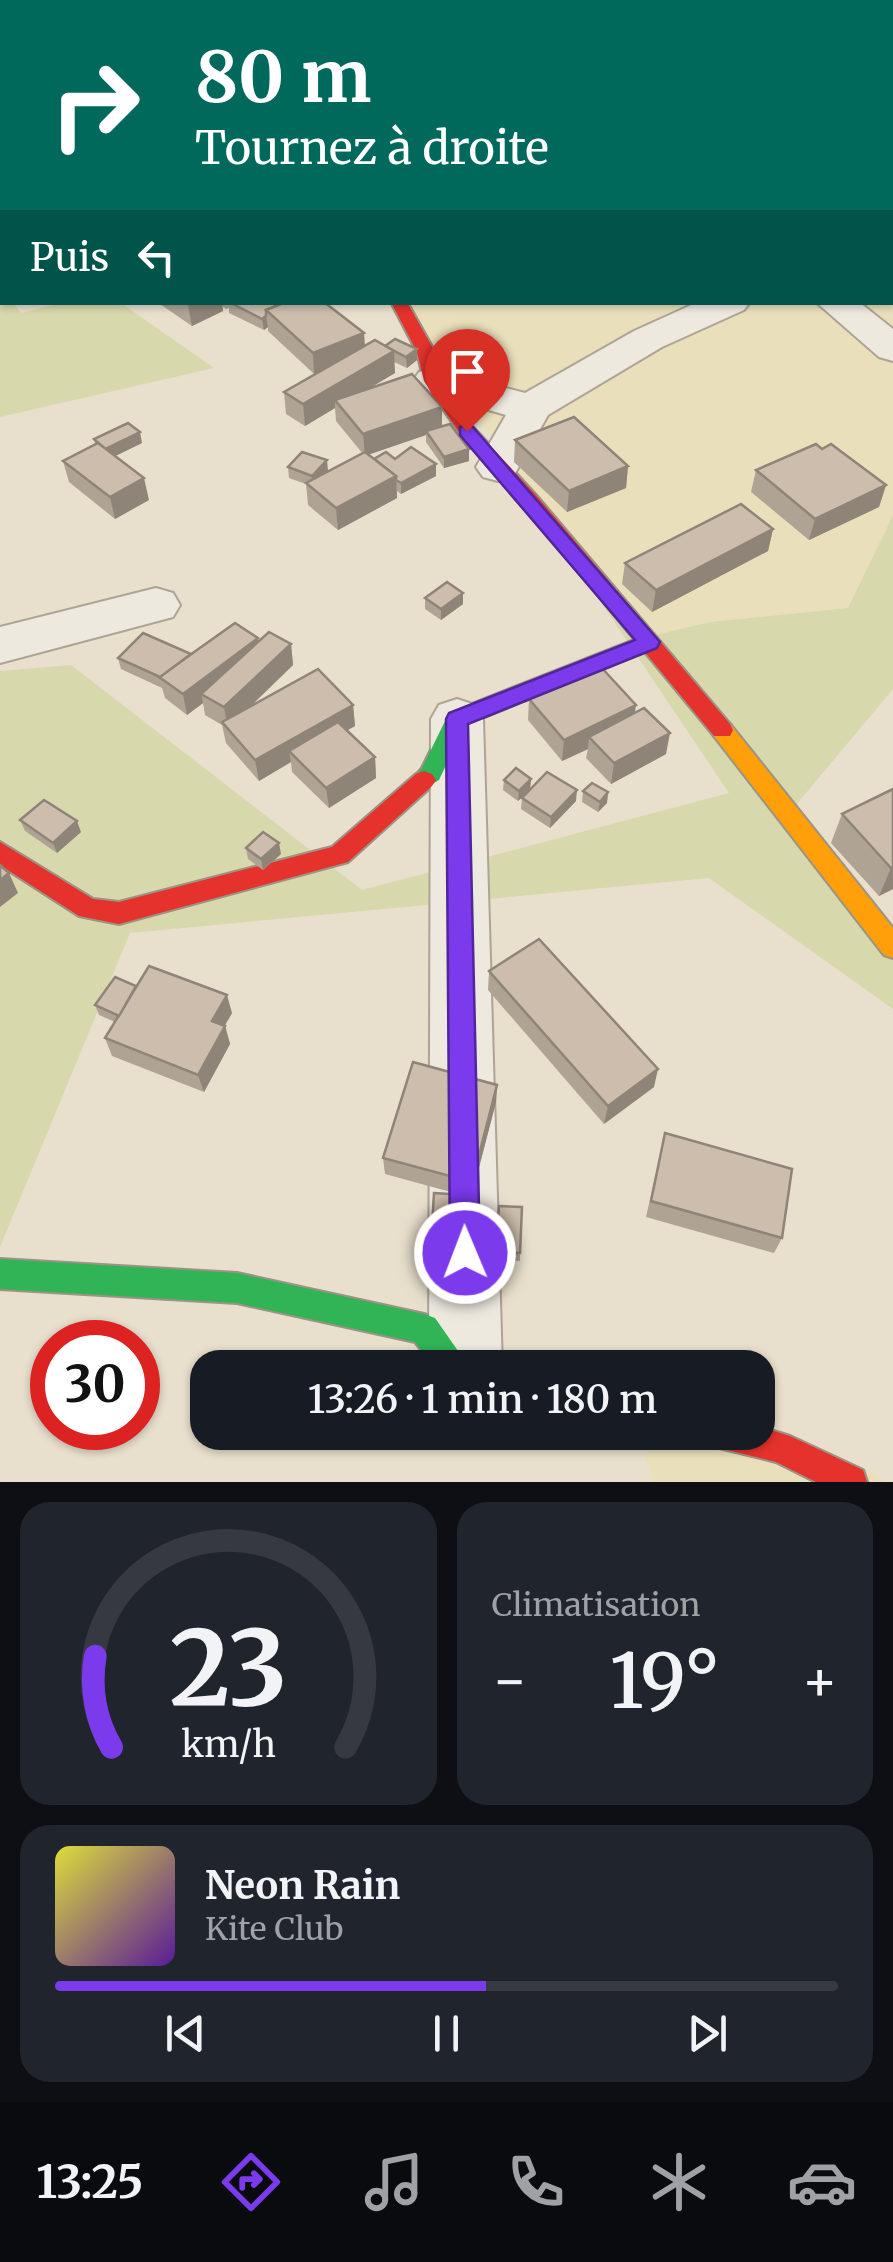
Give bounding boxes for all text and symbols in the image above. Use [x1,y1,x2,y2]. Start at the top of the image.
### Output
text: 80 m [195,33,371,121]
icon: right [30,40,160,170]
text: Tournez à droite [195,120,549,176]
icon: left [129,230,184,285]
text: Puis [30,234,109,281]
pin [425,329,510,432]
icon: arrive [440,344,495,399]
position arrow [413,1201,517,1305]
speed limit sign: 30 [30,1320,160,1450]
text: 13:26 · 1 min · 180 m [308,1376,657,1423]
text: Climatisation [492,1585,700,1625]
text: 23 [169,1603,287,1733]
text: 19° [610,1634,720,1728]
text: − [492,1646,528,1715]
text: + [801,1646,838,1715]
text: km/h [181,1722,276,1767]
text: Neon Rain [205,1862,400,1909]
text: Kite Club [205,1909,343,1949]
icon: previous [158,2006,213,2061]
icon: pause [419,2006,474,2061]
icon: next [680,2006,735,2061]
icon: directions [216,2147,286,2217]
icon: music [359,2147,429,2217]
icon: phone [501,2147,571,2217]
icon: climate [644,2147,714,2217]
icon: car [787,2147,857,2217]
text: 13:25 [36,2154,143,2210]

